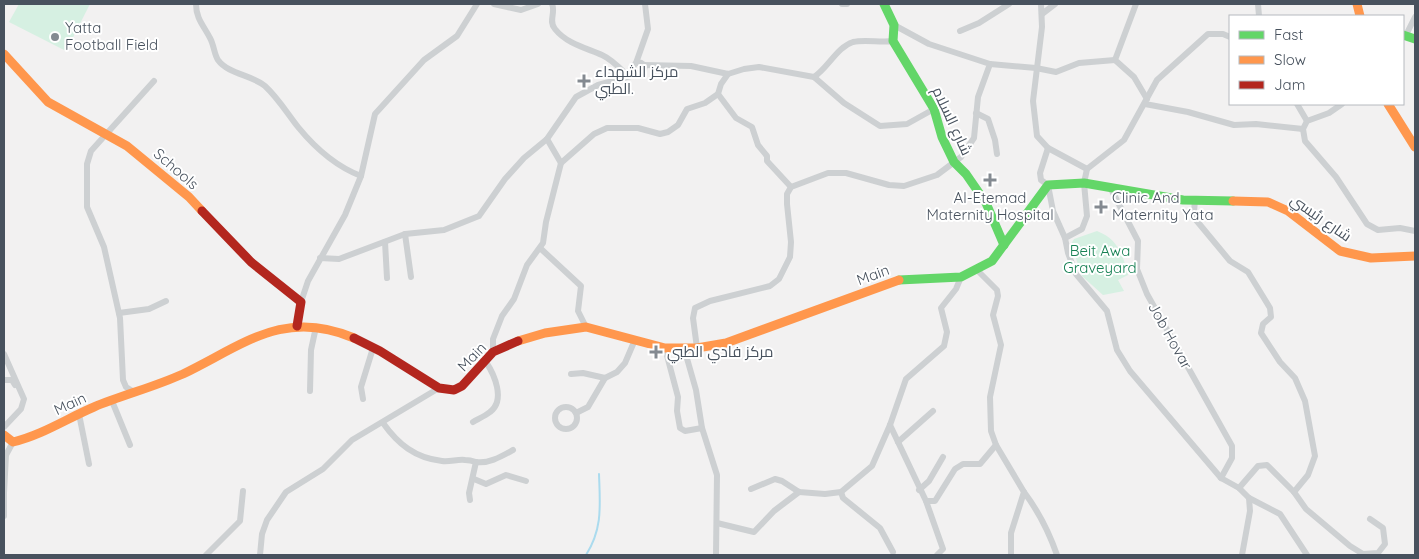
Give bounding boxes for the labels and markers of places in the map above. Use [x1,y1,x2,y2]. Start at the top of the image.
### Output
place label: Yatta Football Field [65,18,158,54]
marker: Yatta Football Field [49,31,61,43]
place label: مركز الشهداء الطبي. [595,62,678,101]
marker: مركز الشهداء الطبي. [577,74,591,88]
marker: Al-Etemad Maternity Hospital [983,173,997,187]
place label: Al-Etemad Maternity Hospital [926,188,1054,224]
place label: Clinic And Maternity Yata [1112,188,1214,224]
marker: Clinic And Maternity Yata [1094,200,1108,214]
place label: مركز فادي الطبي [667,342,773,364]
marker: مركز فادي الطبي [649,345,663,359]

